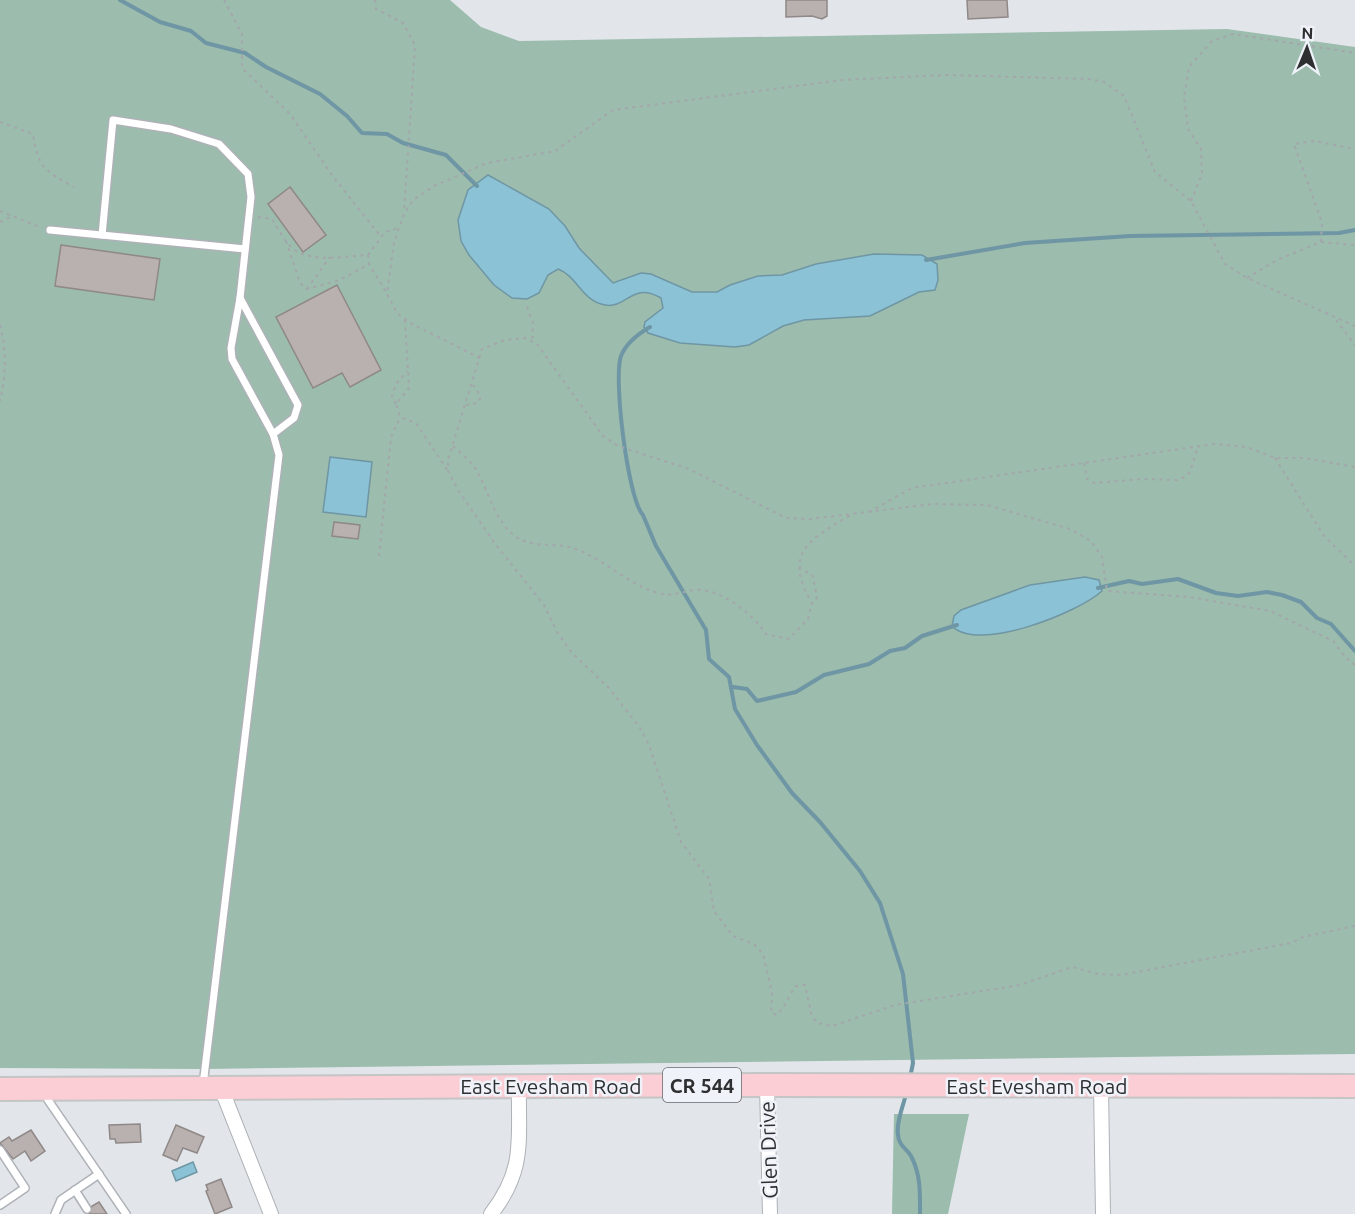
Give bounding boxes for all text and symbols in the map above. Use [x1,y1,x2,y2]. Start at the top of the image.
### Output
north arrow [1277,18,1337,78]
text: N [1301,24,1314,42]
road number: CR 544 [663,1068,741,1102]
street label: East Evesham Road [460,1074,642,1098]
street label: East Evesham Road [946,1074,1128,1098]
street label: Glen Drive [754,1101,782,1199]

